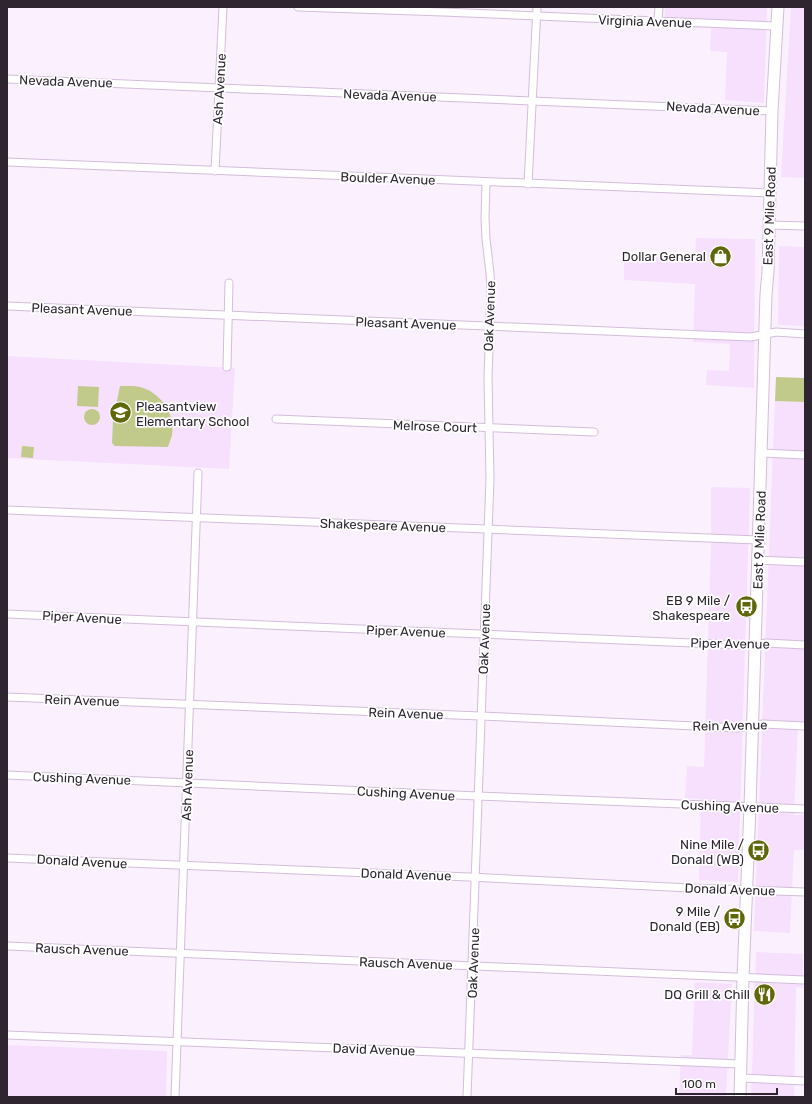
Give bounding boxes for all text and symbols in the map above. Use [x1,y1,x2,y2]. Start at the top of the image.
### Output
street label: Virginia Avenue [598,12,692,32]
street label: Ash Avenue [210,53,229,125]
street label: Nevada Avenue [19,72,113,91]
street label: Nevada Avenue [343,86,437,105]
street label: Nevada Avenue [666,99,760,118]
street label: East 9 Mile Road [760,166,779,266]
street label: Boulder Avenue [340,169,436,188]
shop icon: Dollar General [708,243,734,269]
place label: Dollar General [622,249,706,264]
street label: Oak Avenue [481,280,498,352]
street label: Pleasant Avenue [31,300,133,319]
street label: Pleasant Avenue [355,314,457,333]
place label: Pleasantview Elementary School [136,399,249,429]
school or university icon: Pleasantview Elementary School [107,400,133,426]
street label: Melrose Court [393,418,477,435]
street label: East 9 Mile Road [750,490,769,590]
street label: Shakespeare Avenue [320,516,446,535]
place label: EB 9 Mile / Shakespeare [652,593,730,623]
bus stop icon: EB 9 Mile / Shakespeare [733,594,759,620]
street label: Oak Avenue [476,603,493,675]
street label: Piper Avenue [42,608,122,627]
street label: Piper Avenue [366,623,446,640]
street label: Piper Avenue [690,635,770,652]
street label: Rein Avenue [44,692,120,709]
street label: Rein Avenue [368,705,444,722]
street label: Rein Avenue [692,717,768,734]
street label: Ash Avenue [179,749,196,821]
street label: Cushing Avenue [33,769,131,789]
street label: Cushing Avenue [356,783,455,805]
street label: Cushing Avenue [681,797,779,817]
place label: Nine Mile / Donald (WB) [671,837,744,867]
bus stop icon: Nine Mile / Donald (WB) [746,838,772,864]
street label: Donald Avenue [36,852,128,871]
street label: Donald Avenue [360,865,452,884]
street label: Donald Avenue [684,880,776,899]
place label: 9 Mile / Donald (EB) [649,904,720,934]
bus stop icon: 9 Mile / Donald (EB) [722,905,748,931]
street label: Oak Avenue [465,927,482,999]
street label: Rausch Avenue [35,940,129,959]
street label: Rausch Avenue [359,954,453,973]
restaurant icon: DQ Grill & Chill [752,981,778,1007]
place label: DQ Grill & Chill [664,987,750,1002]
street label: David Avenue [333,1041,415,1058]
scale bar [676,1070,777,1096]
text: 100 m [682,1077,716,1091]

